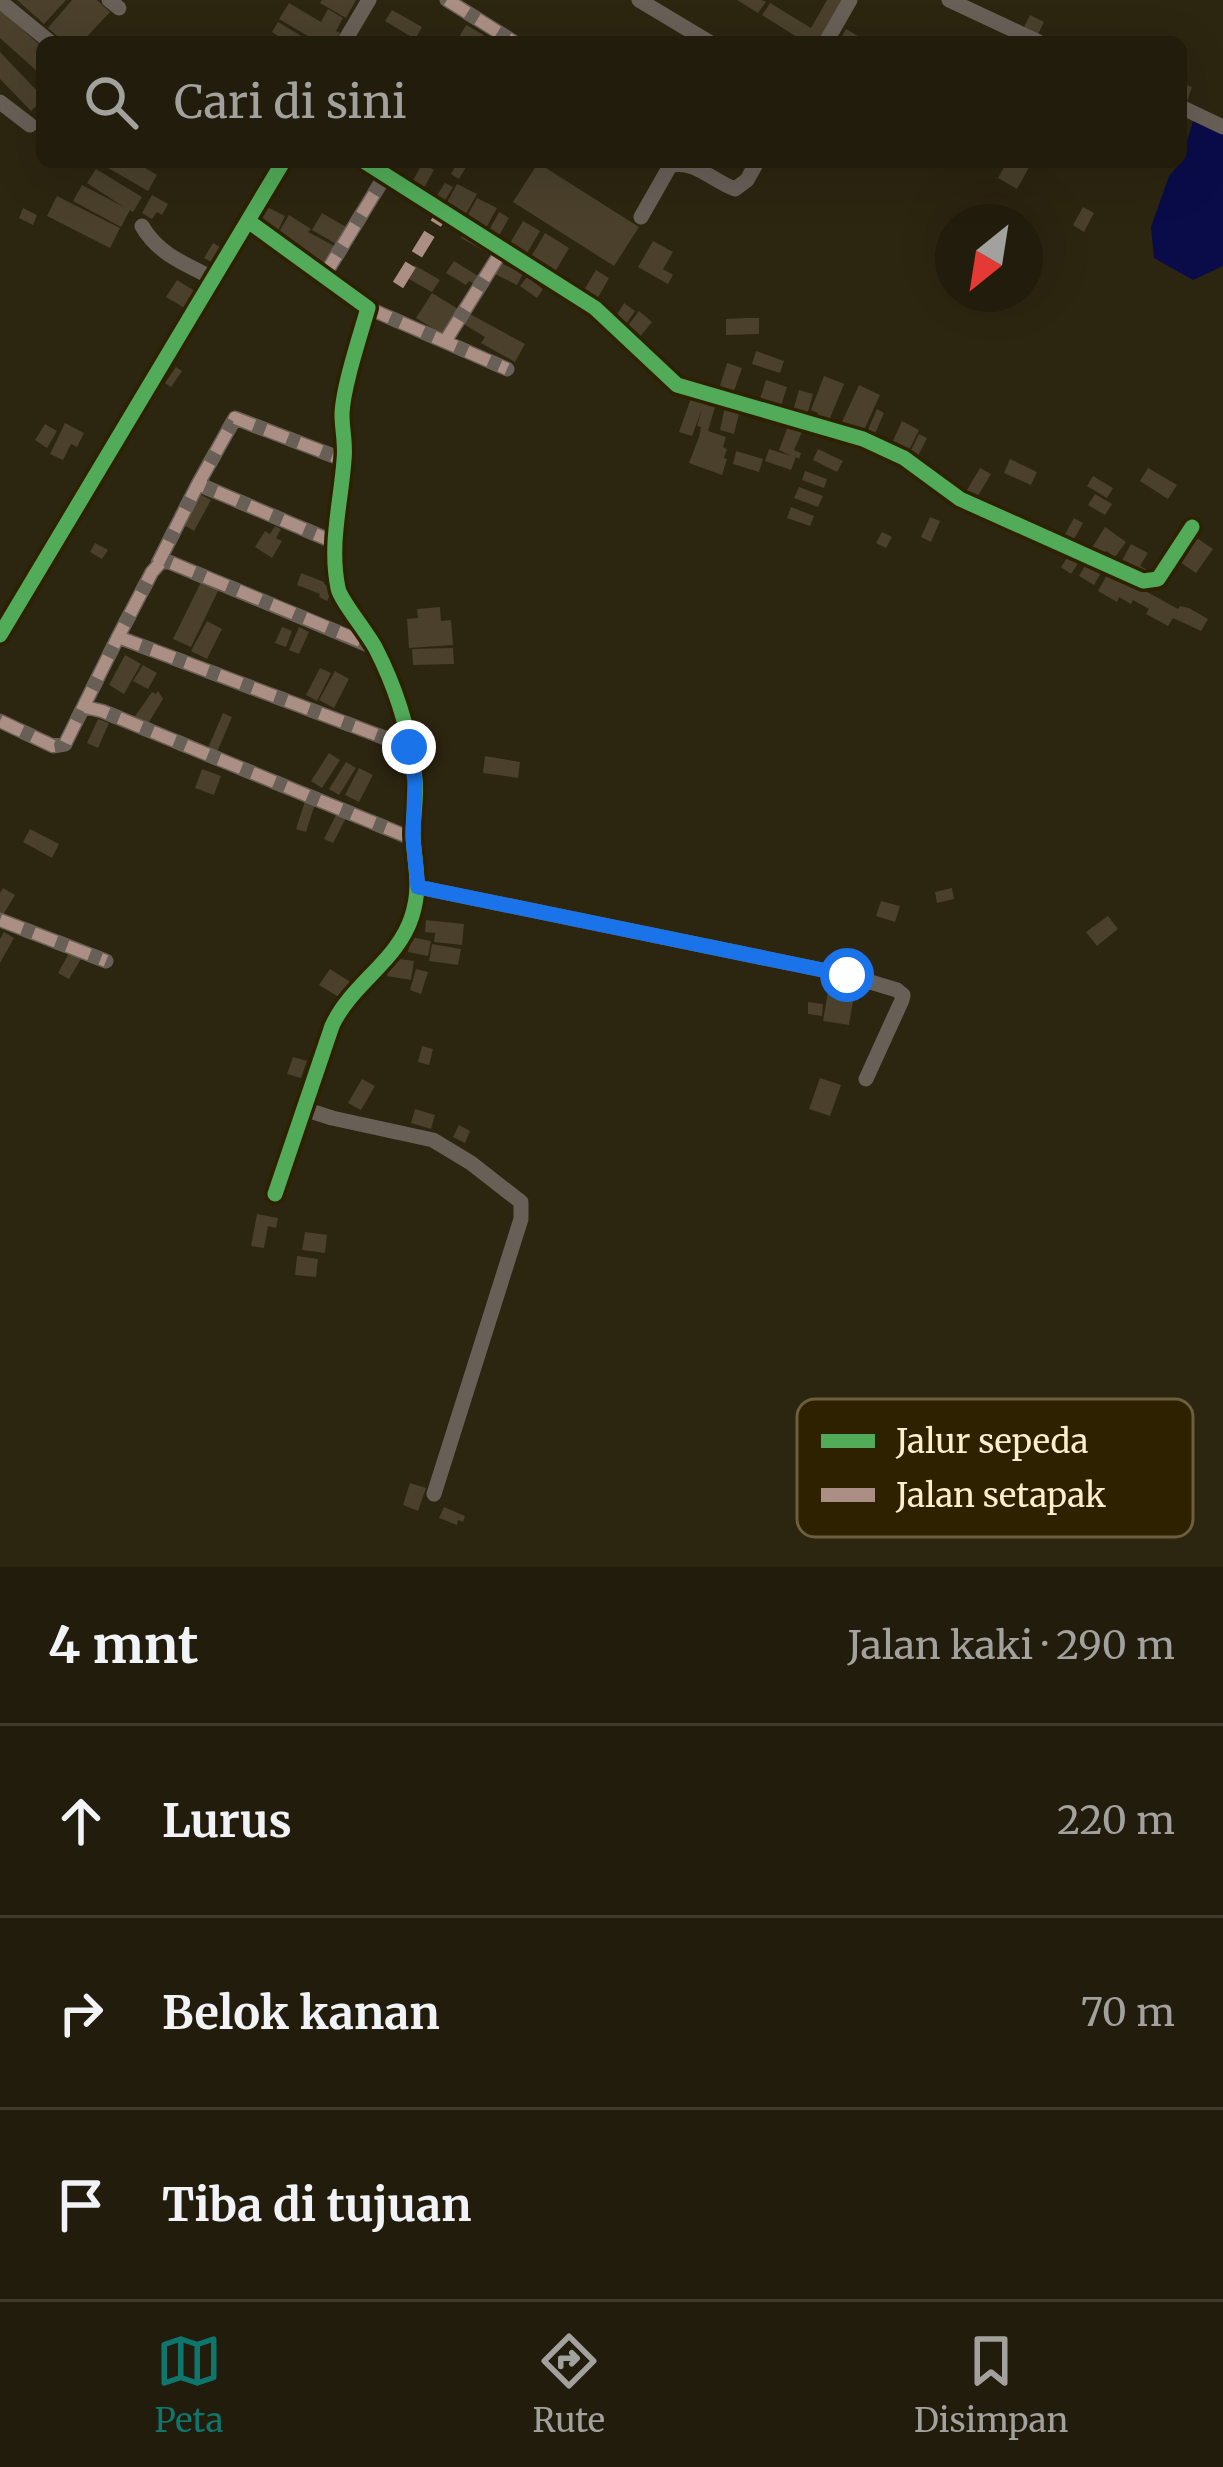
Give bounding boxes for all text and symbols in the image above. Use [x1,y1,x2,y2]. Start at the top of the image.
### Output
search box [36,36,1187,168]
icon: search [78,69,144,135]
text: Cari di sini [174,74,407,130]
north arrow [935,204,1043,312]
route end [382,720,436,774]
route start [820,948,874,1002]
legend [797,1399,1193,1537]
text: Jalur sepeda [895,1421,1088,1462]
text: Jalan setapak [895,1475,1106,1516]
text: 4 mnt [48,1613,198,1677]
text: Jalan kaki · 290 m [847,1621,1175,1670]
icon: ahead [48,1788,114,1854]
text: Lurus [162,1793,292,1849]
text: 220 m [1057,1796,1175,1845]
icon: right [48,1980,114,2046]
text: Belok kanan [162,1985,440,2041]
text: 70 m [1081,1988,1175,2037]
icon: arrive [48,2172,114,2238]
text: Tiba di tujuan [162,2177,472,2233]
tab: Peta [155,2328,223,2441]
tab: Rute [533,2328,605,2441]
tab: Disimpan [914,2328,1068,2441]

